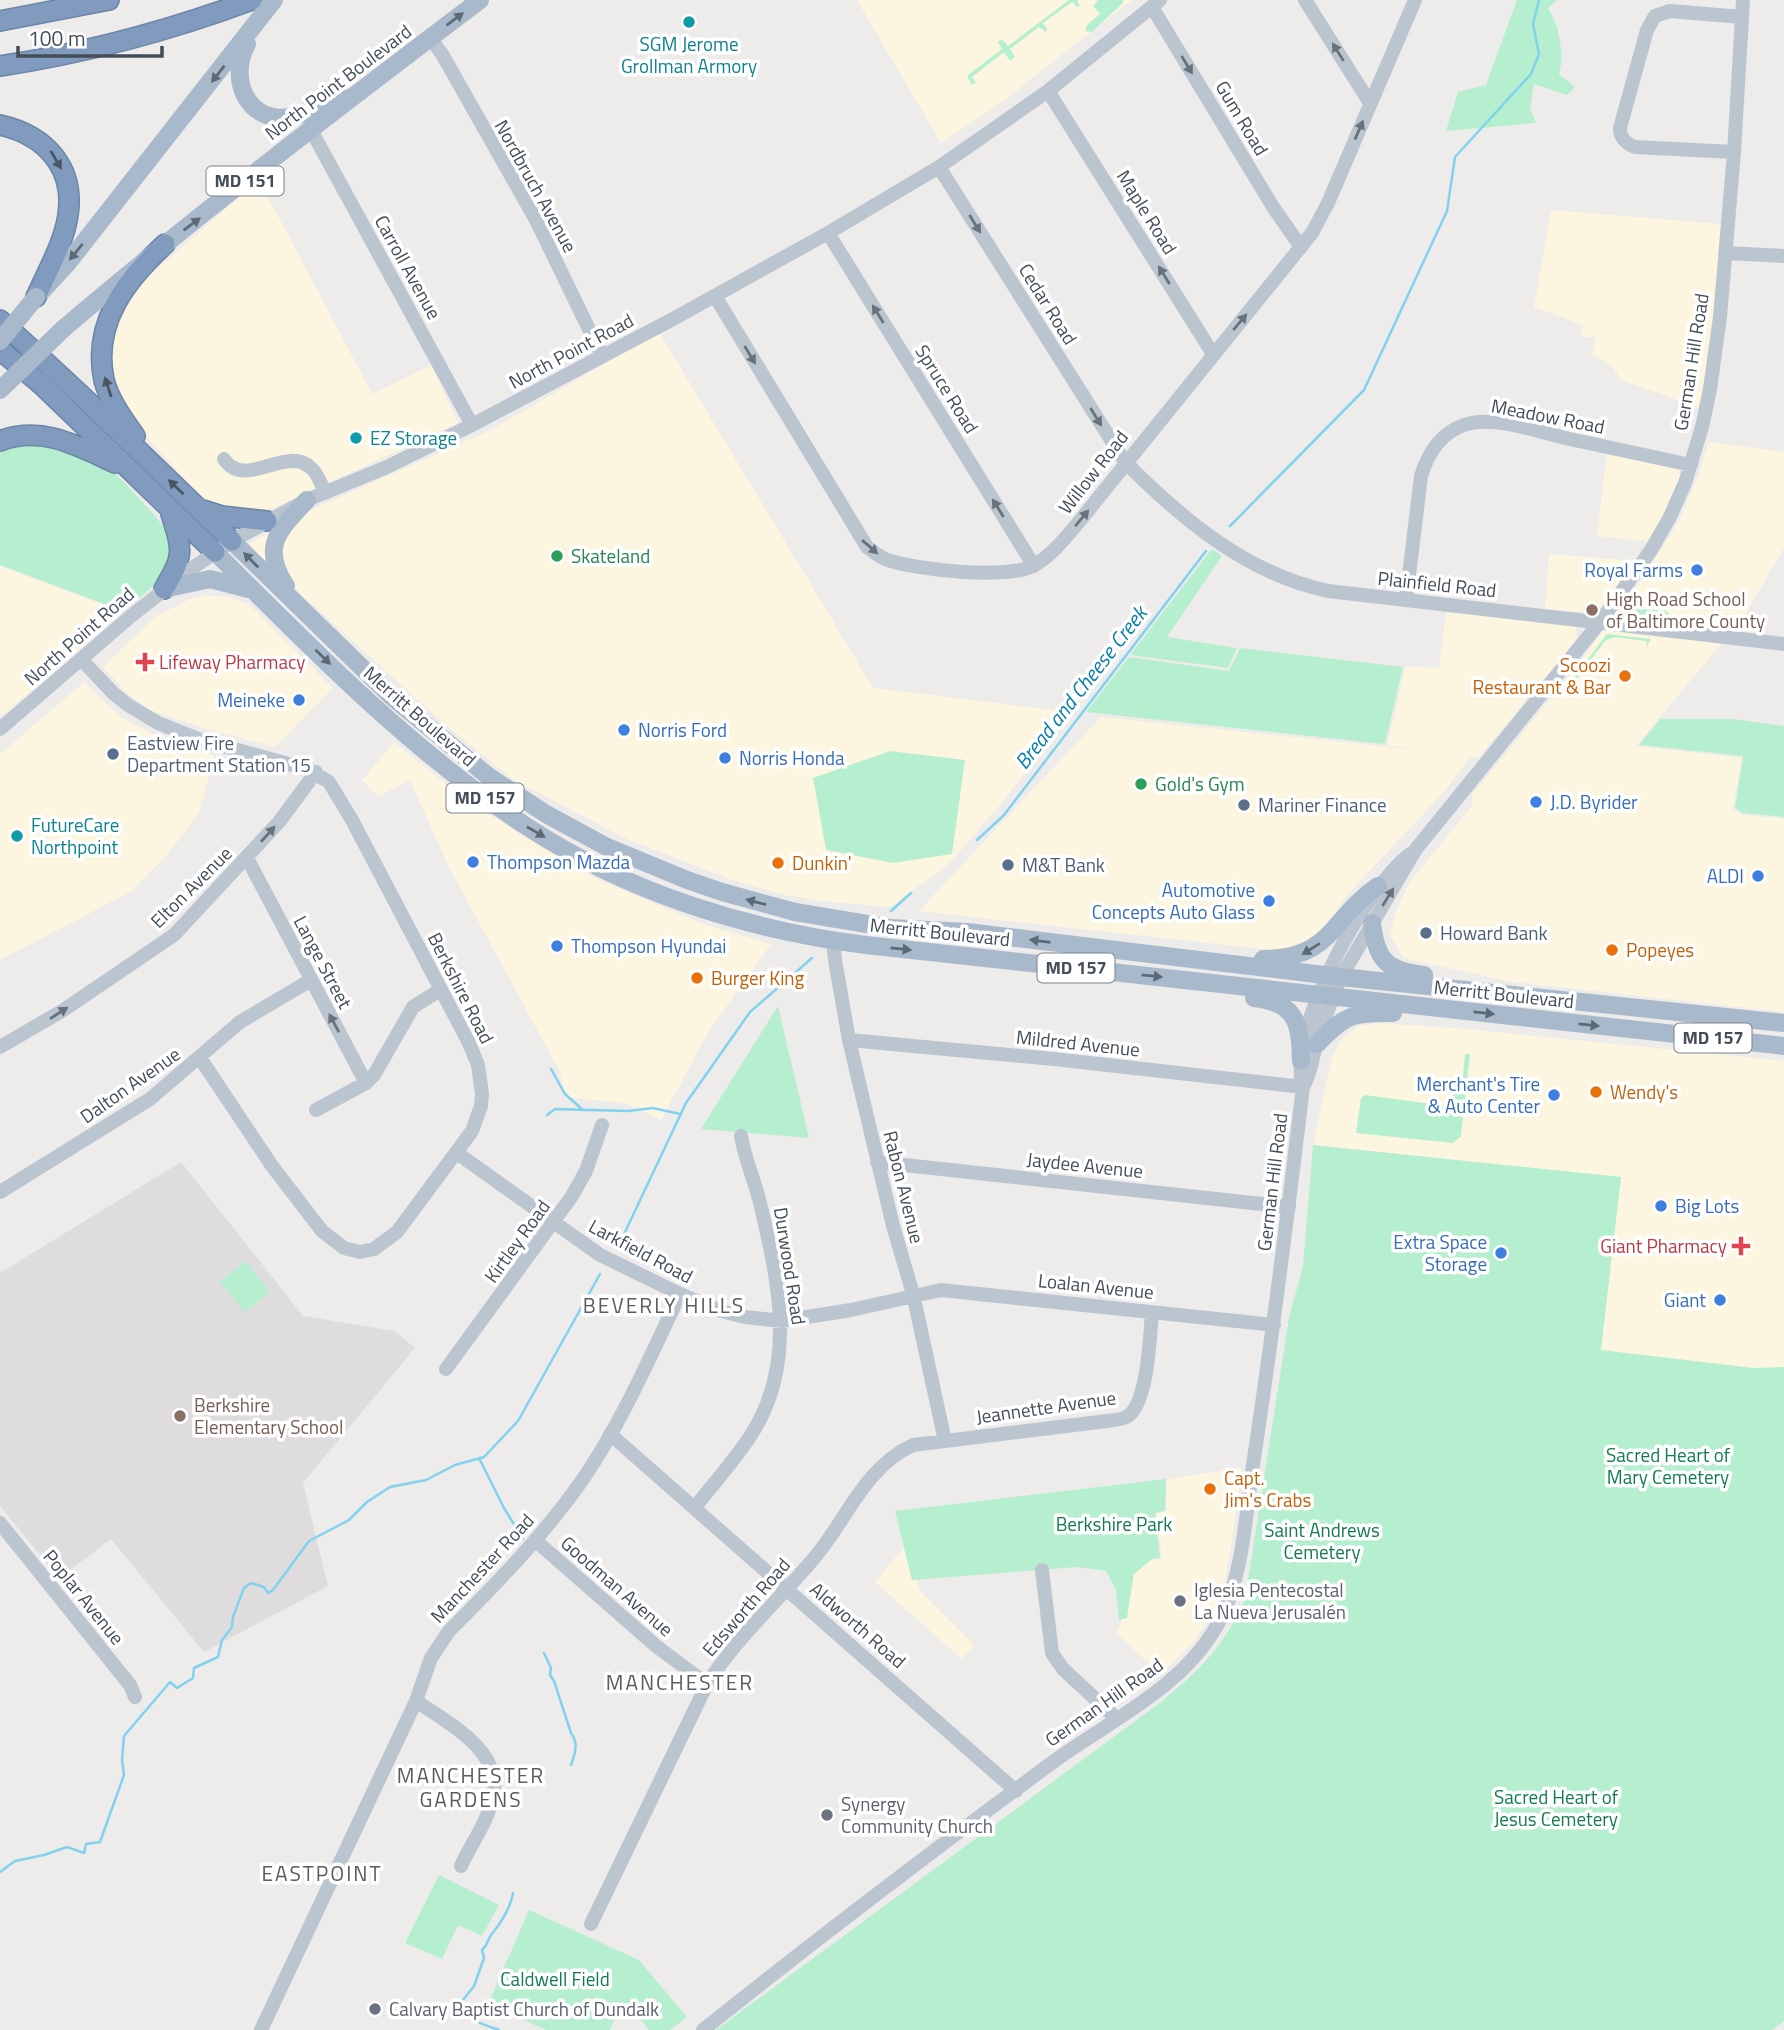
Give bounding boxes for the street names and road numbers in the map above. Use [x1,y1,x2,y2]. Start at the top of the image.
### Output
street label: North Point Boulevard [258,17,417,147]
street label: Gum Road [1209,75,1276,161]
street label: Nordbruch Avenue [488,114,585,257]
street label: Maple Road [1110,164,1185,260]
road number: MD 151 [206,166,284,196]
street label: Carroll Avenue [368,209,449,324]
street label: Cedar Road [1012,257,1085,350]
street label: German Hill Road [1665,291,1716,433]
street label: North Point Road [503,305,638,396]
street label: Spruce Road [909,339,986,439]
street label: Meadow Road [1489,390,1607,441]
street label: Willow Road [1051,424,1135,520]
street label: Plainfield Road [1376,563,1498,604]
street label: North Point Road [17,579,140,692]
street label: Merritt Boulevard [358,658,483,773]
road number: MD 157 [447,784,524,812]
street label: Elton Avenue [143,839,238,934]
street label: Lange Street [287,910,360,1014]
street label: Merritt Boulevard [869,910,1012,953]
street label: Berkshire Road [421,927,502,1048]
road number: MD 157 [1038,953,1114,982]
street label: Merritt Boulevard [1433,972,1576,1015]
street label: Mildred Avenue [1015,1022,1141,1063]
road number: MD 157 [1674,1023,1752,1052]
street label: Dalton Avenue [74,1039,186,1130]
street label: German Hill Road [1249,1111,1294,1253]
street label: Rabon Avenue [876,1128,932,1246]
street label: Jaydee Avenue [1025,1144,1145,1185]
street label: Kirtley Road [476,1193,557,1288]
street label: Durwood Road [767,1205,814,1327]
street label: Larkfield Road [584,1211,698,1290]
street label: Loalan Avenue [1037,1265,1155,1306]
street label: Jeannette Avenue [974,1382,1118,1431]
street label: Manchester Road [423,1506,540,1629]
street label: Goodman Avenue [555,1528,680,1643]
street label: Poplar Avenue [37,1543,132,1651]
street label: Edsworth Road [695,1551,797,1662]
street label: Aldworth Road [804,1575,913,1675]
street label: German Hill Road [1039,1650,1169,1753]

